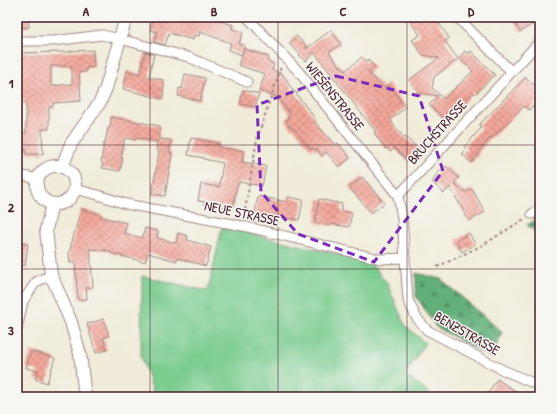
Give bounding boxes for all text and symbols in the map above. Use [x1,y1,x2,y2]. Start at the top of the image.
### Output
text: A [83,2,90,20]
text: B [211,2,218,20]
text: C [339,2,347,20]
text: D [468,2,475,20]
street label: WIESENSTRASSE [302,57,369,134]
text: 1 [9,74,14,92]
street label: BRUCHSTRASSE [403,95,471,168]
street label: NEUE STRASSE [203,195,281,230]
text: 2 [8,198,15,216]
street label: BENZSTRASSE [431,306,504,359]
text: 3 [8,321,14,339]

